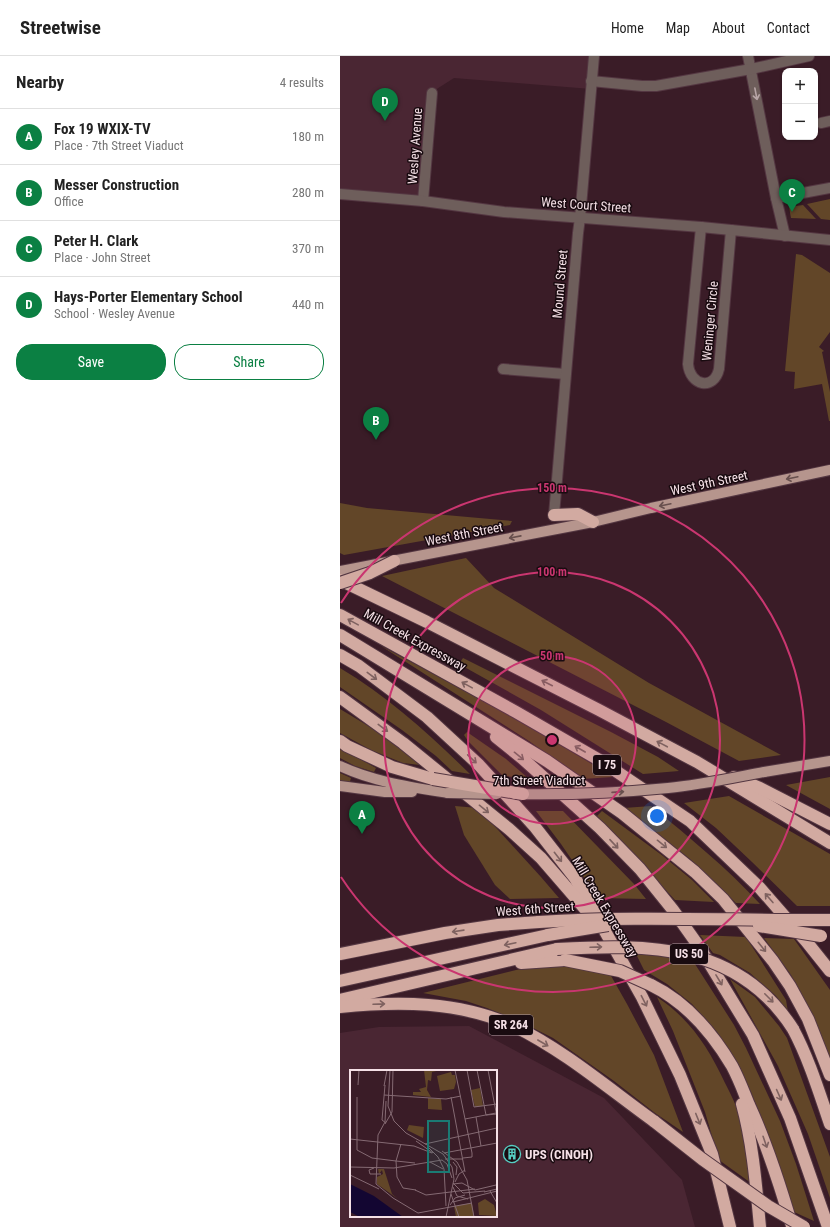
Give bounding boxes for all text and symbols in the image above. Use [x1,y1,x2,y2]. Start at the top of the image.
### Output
text: Streetwise [20,16,101,39]
text: Home [611,20,644,36]
text: Map [666,20,690,36]
text: About [712,20,745,36]
text: Contact [767,20,810,36]
map controls [782,68,818,140]
button: + [782,68,818,104]
text: Nearby [16,72,64,92]
text: 4 results [280,75,324,90]
one-way arrow [752,87,760,100]
pin: D [372,88,398,121]
button: − [782,104,818,140]
street label: Wesley Avenue [405,107,425,185]
text: Fox 19 WXIX-TV [54,120,151,138]
text: A [25,129,33,144]
text: 180 m [292,129,324,144]
text: Place · 7th Street Viaduct [54,138,184,153]
text: Messer Construction [54,176,179,194]
pin: C [779,179,805,212]
text: B [25,185,33,200]
text: 280 m [292,185,324,200]
text: Office [54,194,84,209]
street label: West Court Street [540,194,632,216]
text: Peter H. Clark [54,232,138,250]
text: C [25,241,33,256]
text: 370 m [292,241,324,256]
street label: Mound Street [550,249,570,319]
text: Place · John Street [54,250,150,265]
street label: Weninger Circle [699,280,721,362]
text: Hays-Porter Elementary School [54,288,242,306]
text: D [25,297,33,312]
text: 440 m [292,297,324,312]
text: School · Wesley Avenue [54,306,175,321]
button: Save [16,344,166,380]
button: Share [174,344,324,380]
pin: B [363,407,389,440]
street label: West 9th Street [669,467,749,499]
one-way arrow [786,475,799,483]
text: 150 m [537,481,567,495]
one-way arrow [659,502,672,510]
street label: West 8th Street [424,519,504,549]
one-way arrow [509,533,522,541]
text: 100 m [537,565,567,579]
street label: Mill Creek Expressway [361,606,469,675]
one-way arrow [347,618,359,626]
text: 50 m [540,649,564,663]
one-way arrow [367,672,378,681]
one-way arrow [541,679,553,687]
one-way arrow [461,680,473,688]
one-way arrow [377,723,388,732]
centre of rings [545,733,559,747]
one-way arrow [657,739,669,747]
one-way arrow [574,744,586,752]
one-way arrow [513,751,524,760]
one-way arrow [467,754,477,764]
road number: I 75 [593,755,621,775]
street label: 7th Street Viaduct [493,773,585,788]
one-way arrow [611,788,624,795]
pin: A [349,801,375,834]
one-way arrow [479,804,490,813]
your location [647,806,667,826]
one-way arrow [610,839,619,849]
one-way arrow [656,840,667,849]
one-way arrow [554,851,562,862]
street label: Mill Creek Expressway [569,854,641,960]
one-way arrow [764,893,773,903]
street label: West 6th Street [495,899,575,919]
one-way arrow [452,927,465,935]
one-way arrow [504,940,517,948]
one-way arrow [757,942,766,953]
one-way arrow [589,943,602,950]
road number: US 50 [670,944,708,964]
one-way arrow [715,974,723,986]
one-way arrow [764,993,774,1003]
one-way arrow [641,995,648,1007]
one-way arrow [372,1000,385,1008]
road number: SR 264 [489,1015,533,1035]
one-way arrow [537,1039,549,1047]
inset map [350,1070,497,1217]
one-way arrow [776,1088,783,1100]
one-way arrow [695,1113,702,1125]
one-way arrow [762,1135,769,1148]
building icon: UPS (CINOH) [502,1144,522,1164]
place label: UPS (CINOH) [525,1147,593,1162]

